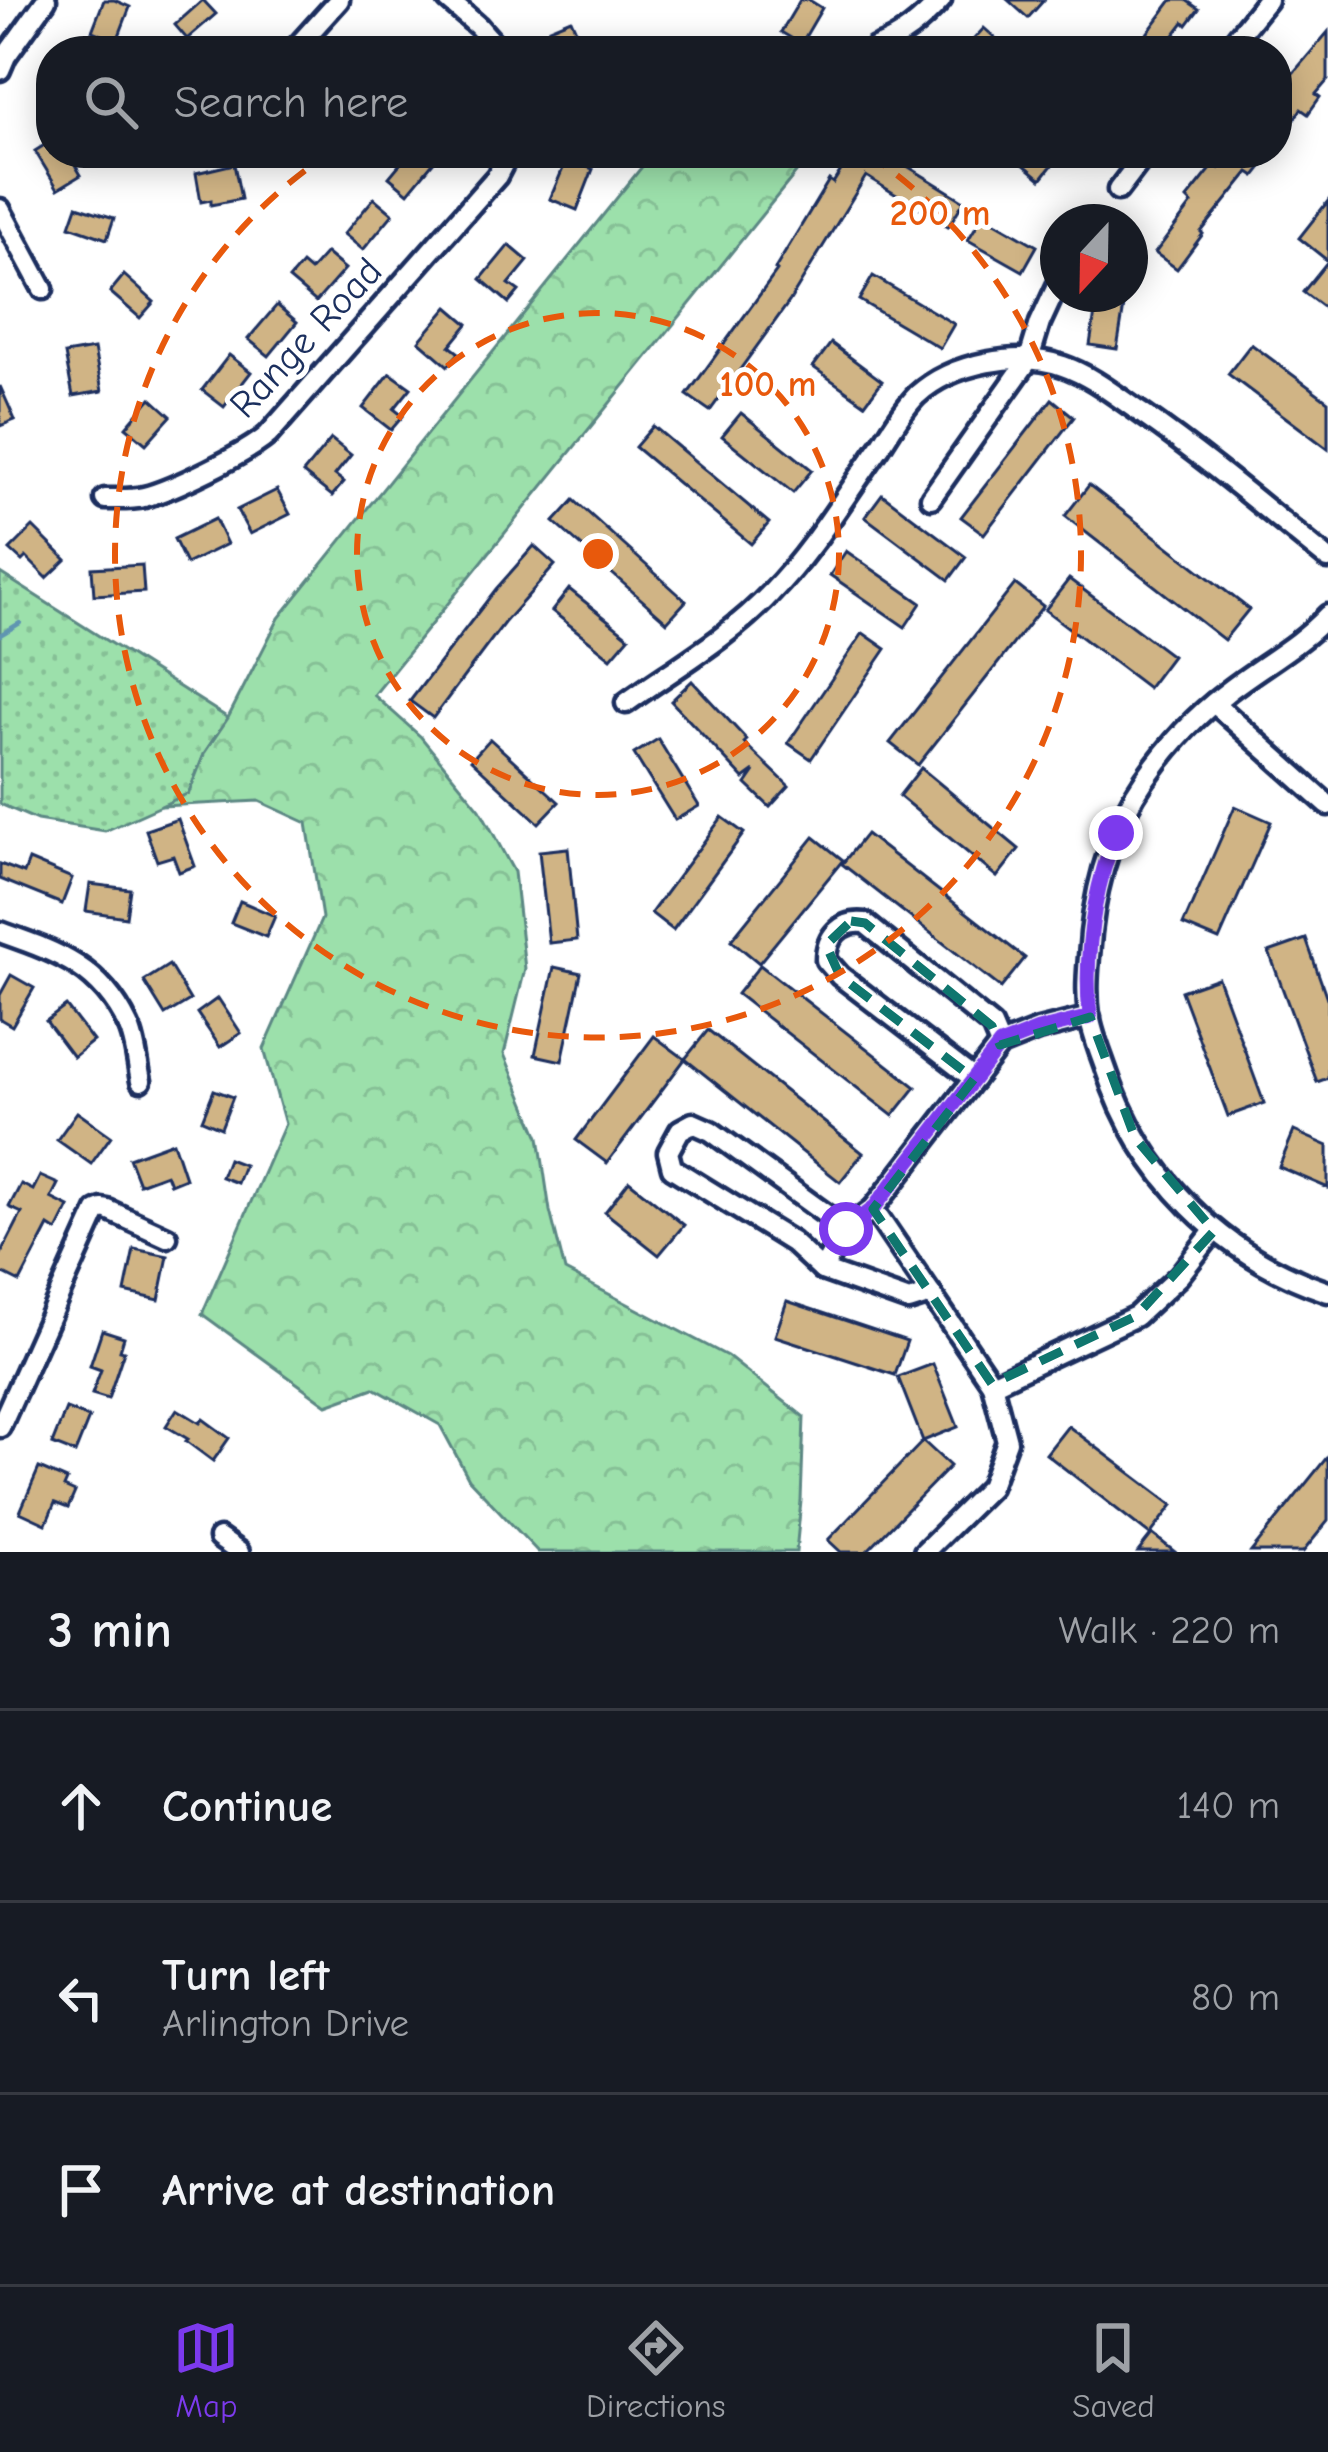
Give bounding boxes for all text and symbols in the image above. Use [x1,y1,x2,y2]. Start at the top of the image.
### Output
search box [36,36,1292,168]
icon: search [78,69,144,135]
text: Search here [174,76,408,128]
text: 200 m [890,193,990,234]
north arrow [1040,204,1148,312]
street label: Range Road [221,249,391,427]
text: 100 m [720,364,816,405]
centre of rings [577,533,619,575]
route end [1089,806,1143,860]
route start [819,1202,873,1256]
text: 3 min [48,1601,172,1660]
text: Walk · 220 m [1059,1608,1280,1653]
icon: ahead [48,1773,114,1839]
text: Continue [162,1780,332,1832]
text: 140 m [1177,1783,1280,1828]
text: Turn left [162,1949,329,2001]
icon: left [48,1965,114,2031]
text: 80 m [1191,1975,1280,2020]
text: Arlington Drive [162,2001,409,2046]
icon: arrive [48,2157,114,2223]
text: Arrive at destination [162,2164,555,2216]
tab: Map [173,2315,239,2425]
tab: Directions [586,2315,726,2425]
tab: Saved [1072,2315,1155,2425]

